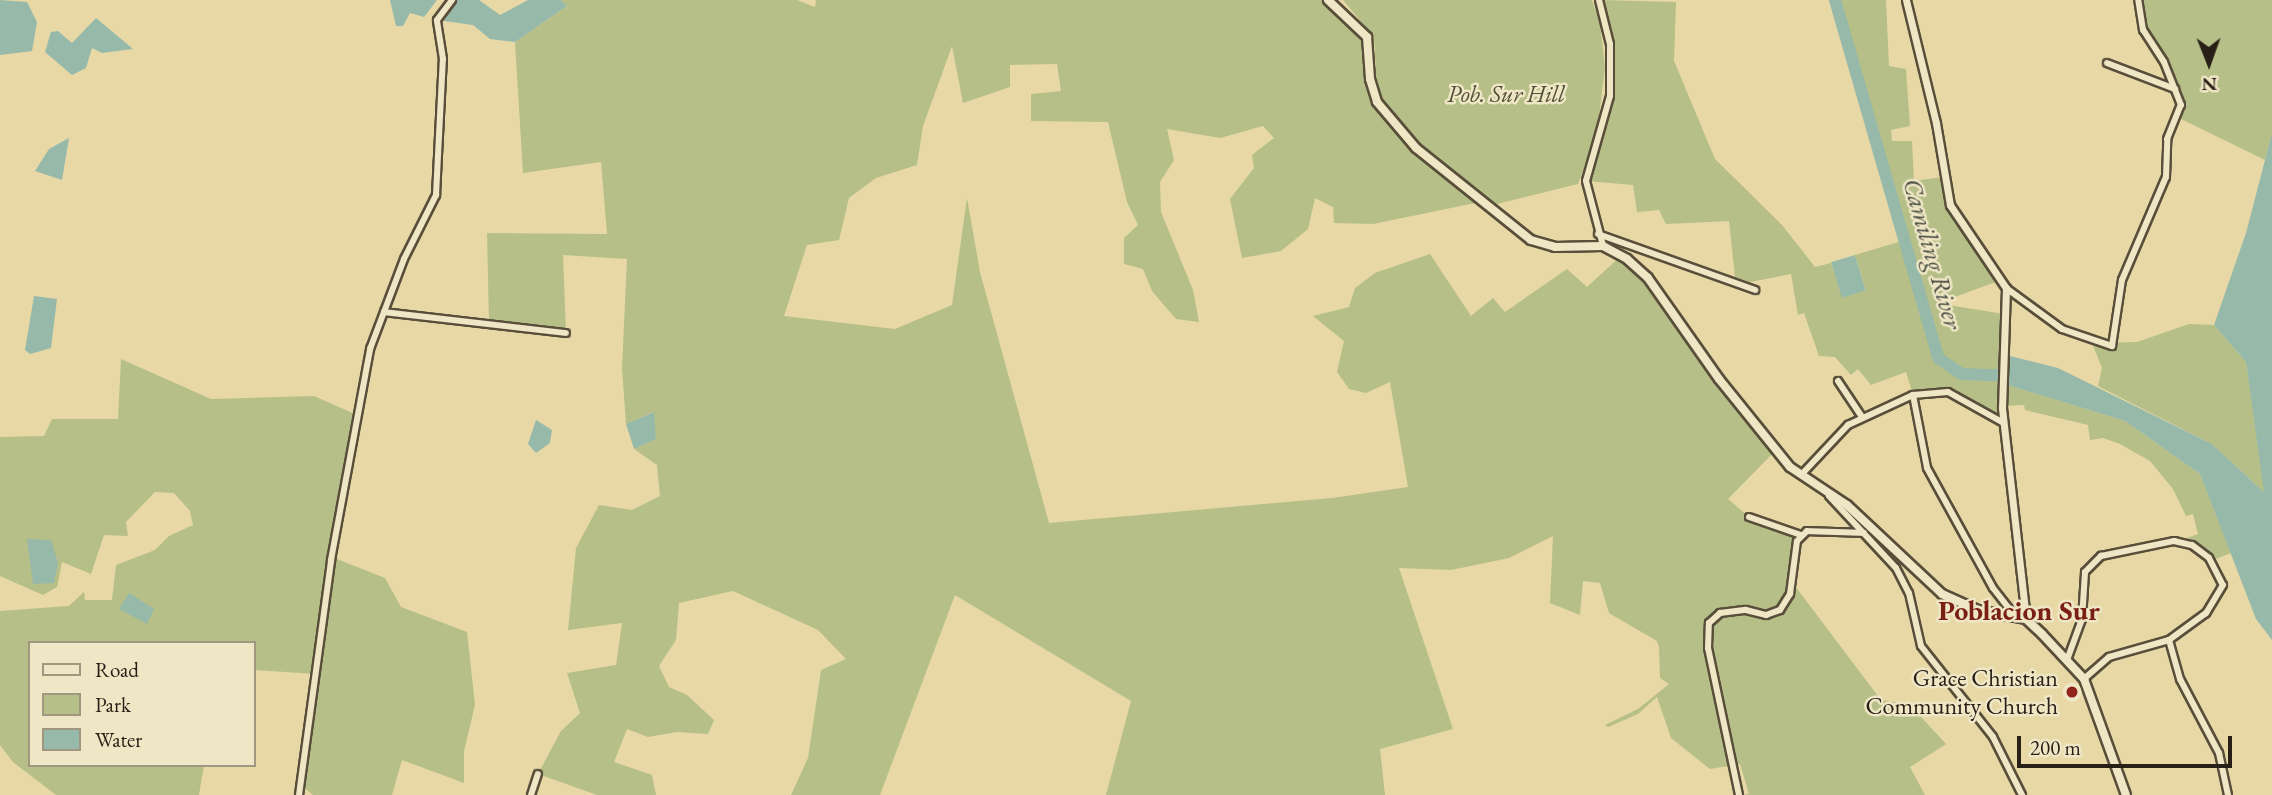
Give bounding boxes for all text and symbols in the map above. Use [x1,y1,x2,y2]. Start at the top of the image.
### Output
north arrow [2174,28,2244,98]
text: N [2201,72,2217,97]
park label: Pob. Sur Hill [1447,80,1565,108]
water label: Camiling River [1896,175,1968,333]
district label: Poblacion Sur [1938,593,2100,627]
legend [28,641,256,767]
text: Road [95,656,139,683]
place label: Grace Christian Community Church [1865,664,2058,720]
marker: Grace Christian Community Church [2064,684,2080,700]
text: Park [95,691,131,718]
scale bar [2020,722,2235,766]
text: Water [95,726,142,753]
text: 200 m [2030,734,2081,761]

